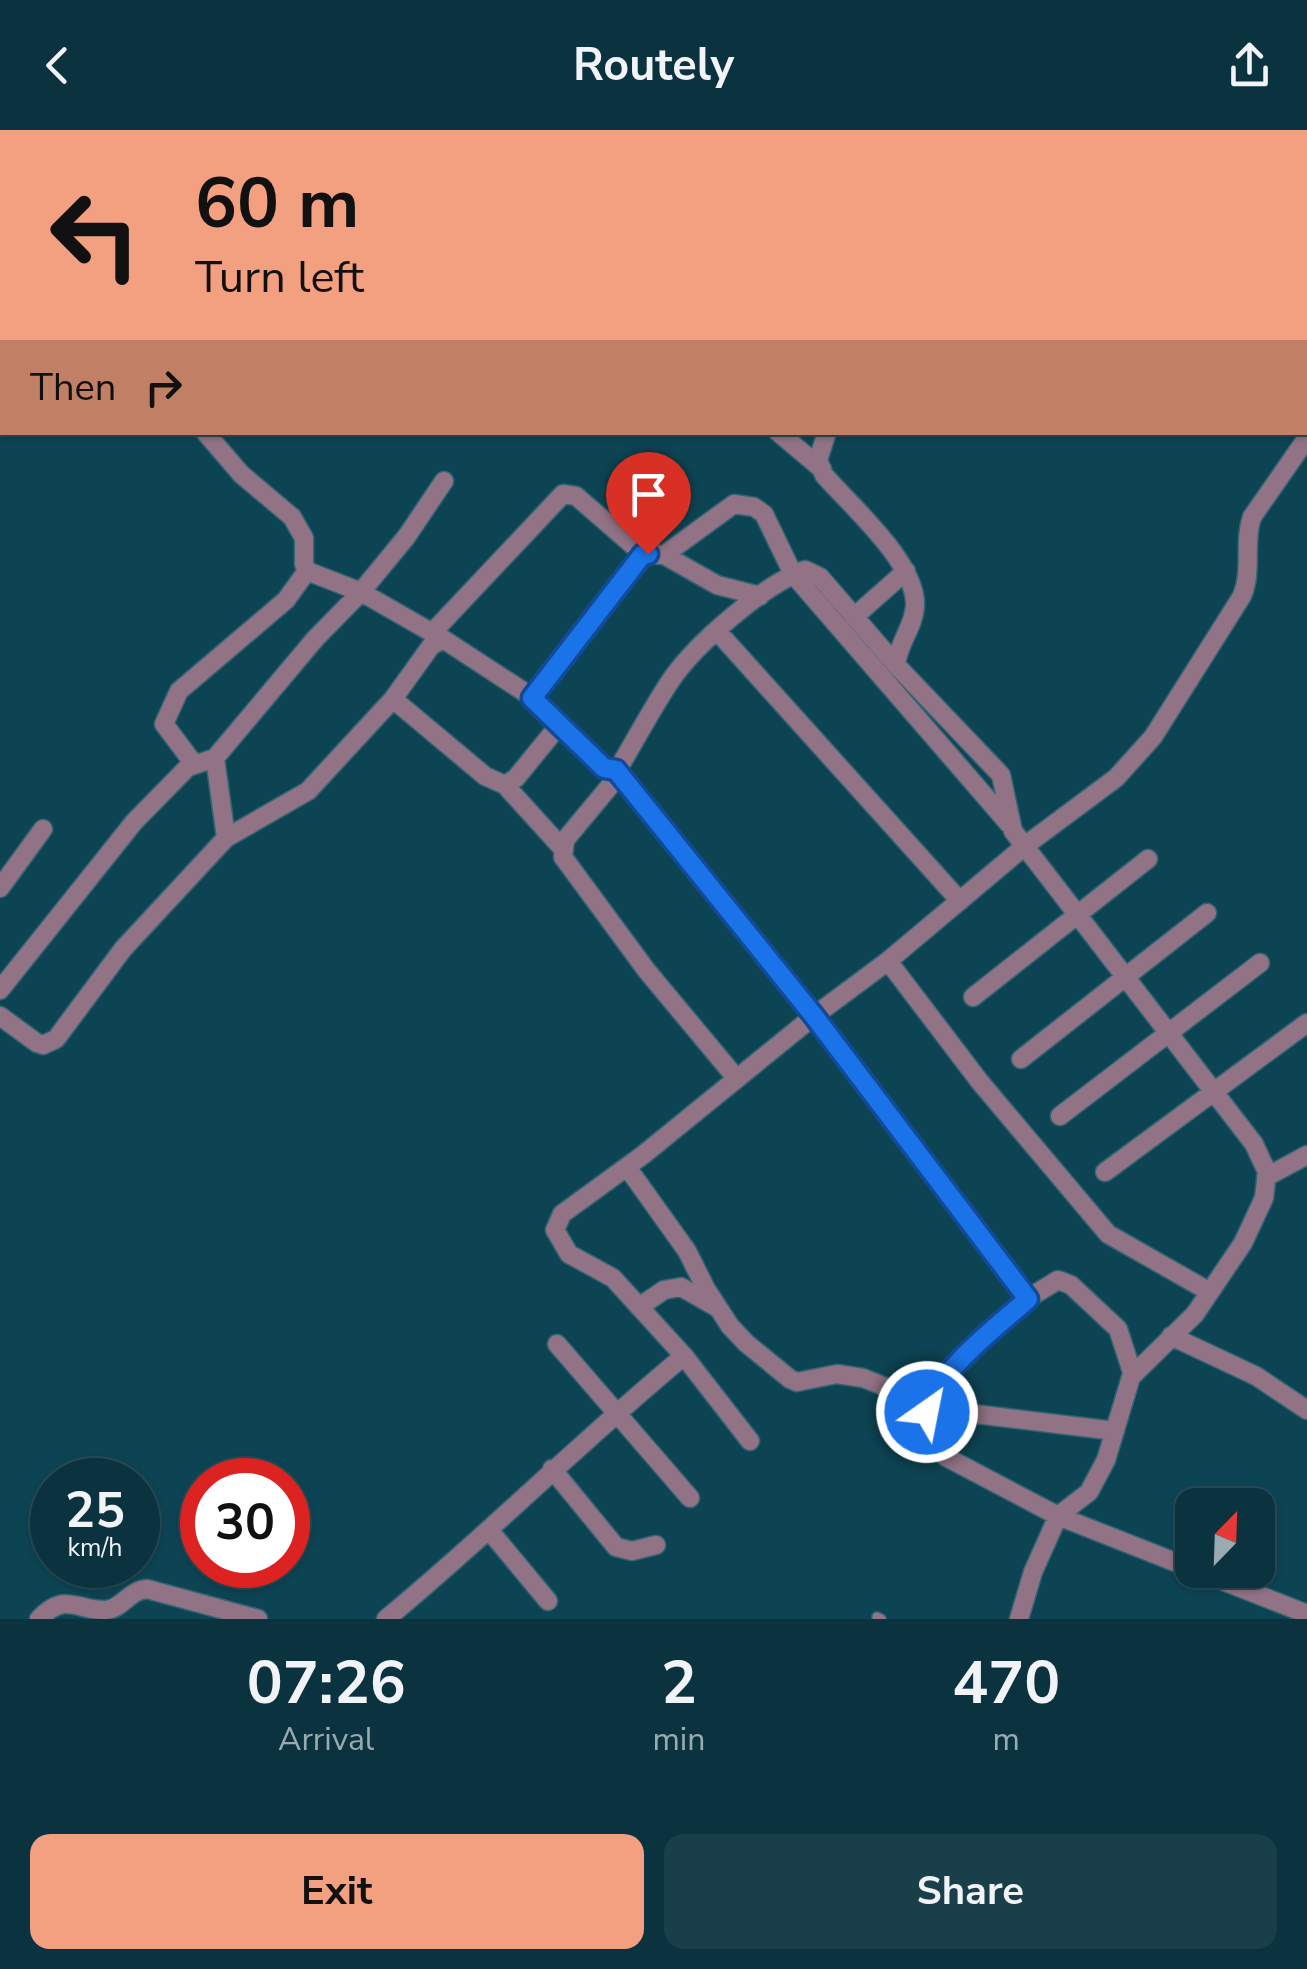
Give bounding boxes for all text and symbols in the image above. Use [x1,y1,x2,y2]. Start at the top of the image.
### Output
text: Routely [573,35,734,96]
icon: back [30,38,85,93]
icon: share [1222,38,1277,93]
text: 60 m [195,156,359,252]
icon: left [30,170,160,300]
text: Turn left [195,247,364,308]
icon: right [136,360,191,415]
text: Then [30,362,116,413]
pin [606,452,691,555]
icon: arrive [621,467,676,522]
position arrow [875,1360,979,1464]
speed limit sign: 30 [180,1458,310,1588]
text: 25 [65,1476,125,1545]
north arrow [1175,1488,1275,1588]
map controls [1175,1488,1275,1588]
text: km/h [67,1531,123,1565]
text: 07:26 [247,1642,406,1724]
text: 2 [661,1642,697,1724]
text: 470 [952,1642,1060,1724]
text: Arrival [278,1718,374,1761]
text: min [652,1718,705,1761]
text: m [992,1718,1020,1761]
button: Exit [30,1834,644,1949]
button: Share [664,1834,1277,1949]

